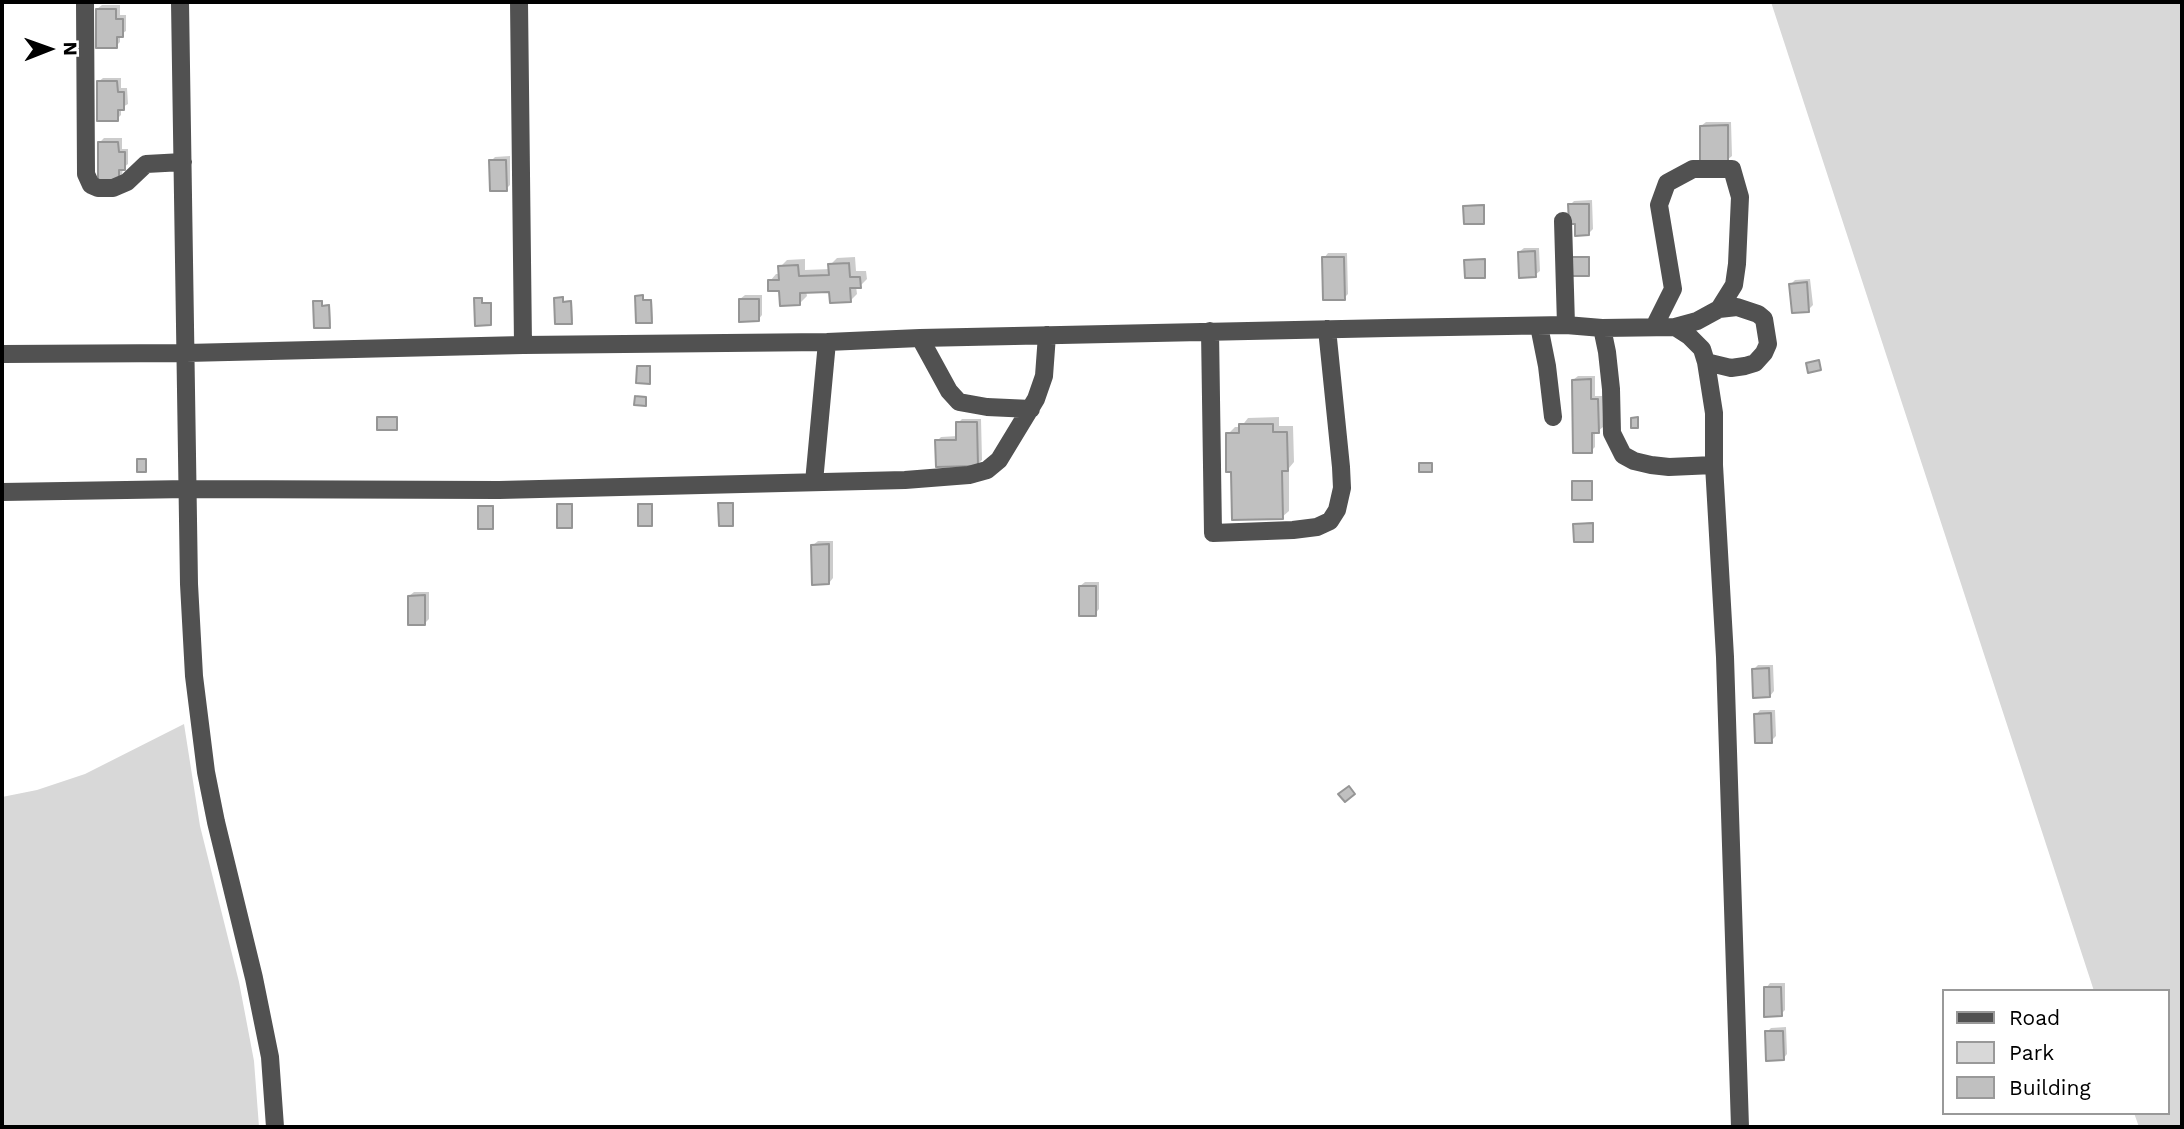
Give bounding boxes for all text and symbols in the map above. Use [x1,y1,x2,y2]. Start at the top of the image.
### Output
north arrow [14,14,84,84]
text: N [59,41,82,56]
legend [1942,989,2170,1115]
text: Road [2009,1005,2060,1030]
text: Park [2009,1040,2054,1065]
text: Building [2009,1075,2091,1100]

